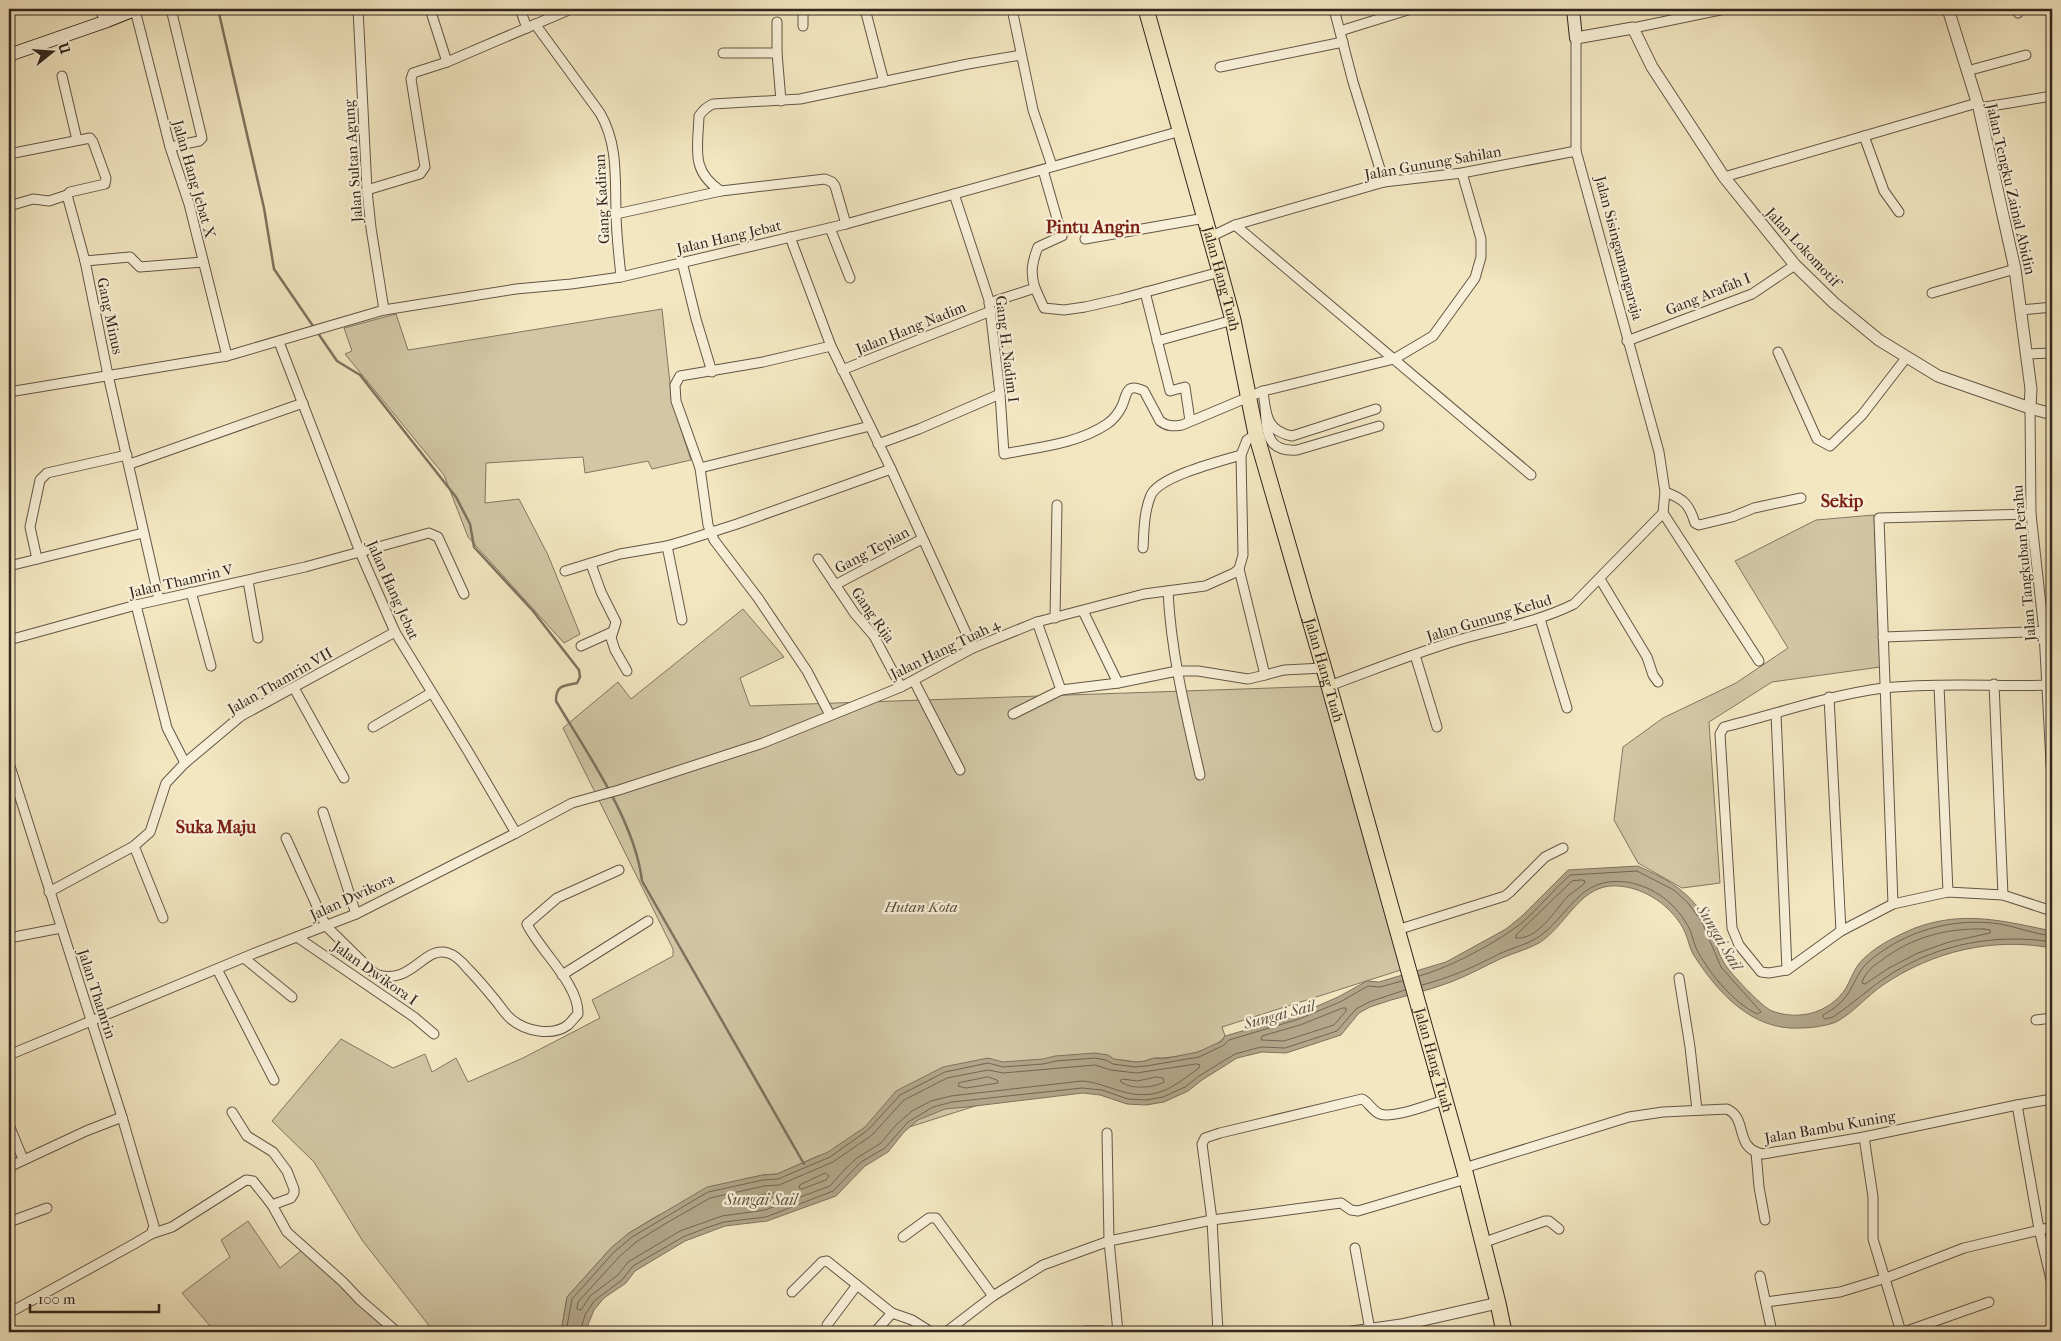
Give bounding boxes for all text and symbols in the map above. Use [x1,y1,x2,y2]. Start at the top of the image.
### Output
north arrow [28,28,78,78]
text: U [54,40,74,56]
street label: Jalan Sultan Agung [340,98,366,224]
street label: Jalan Tengku Zainal Abidin [1982,101,2040,277]
street label: Jalan Hang Jebat X [168,117,220,240]
street label: Jalan Gunung Sahilan [1362,142,1503,184]
street label: Gang Kadiran [591,153,613,244]
street label: Jalan Sisingamangaraja [1591,173,1647,323]
street label: Jalan Lokomotif [1761,203,1846,293]
street label: Jalan Hang Jebat [674,216,784,258]
district label: Pintu Angin [1046,217,1141,238]
street label: Jalan Hang Tuah [1198,223,1244,333]
street label: Gang Arafah I [1663,269,1753,319]
street label: Gang Minus [93,276,127,357]
street label: Gang H. Nadim I [992,295,1023,404]
street label: Jalan Hang Nadim [852,298,969,359]
street label: Jalan Tangkuban Perahu [2008,484,2040,643]
district label: Sekip [1821,491,1863,512]
street label: Gang Tepian [832,523,913,577]
street label: Jalan Hang Jebat [363,537,423,643]
street label: Jalan Thamrin V [126,560,236,602]
street label: Gang Rija [847,584,899,647]
street label: Jalan Gunung Kelud [1423,590,1555,646]
street label: Jalan Hang Tuah 4 [886,614,1004,684]
street label: Jalan Hang Tuah [1300,615,1348,725]
street label: Jalan Thamrin VII [224,644,336,719]
district label: Suka Maju [176,817,257,838]
street label: Jalan Dwikora [306,869,398,925]
park label: Hutan Kota [883,898,958,916]
water label: Sungai Sail [1692,900,1748,975]
street label: Jalan Dwikora I [328,936,421,1009]
street label: Jalan Thamrin [74,946,120,1041]
water label: Sungai Sail [1240,995,1319,1033]
street label: Jalan Hang Tuah [1410,1005,1457,1115]
street label: Jalan Bambu Kuning [1762,1106,1898,1148]
water label: Sungai Sail [723,1190,800,1209]
scale bar [30,1281,159,1313]
text: 100 m [38,1290,76,1308]

